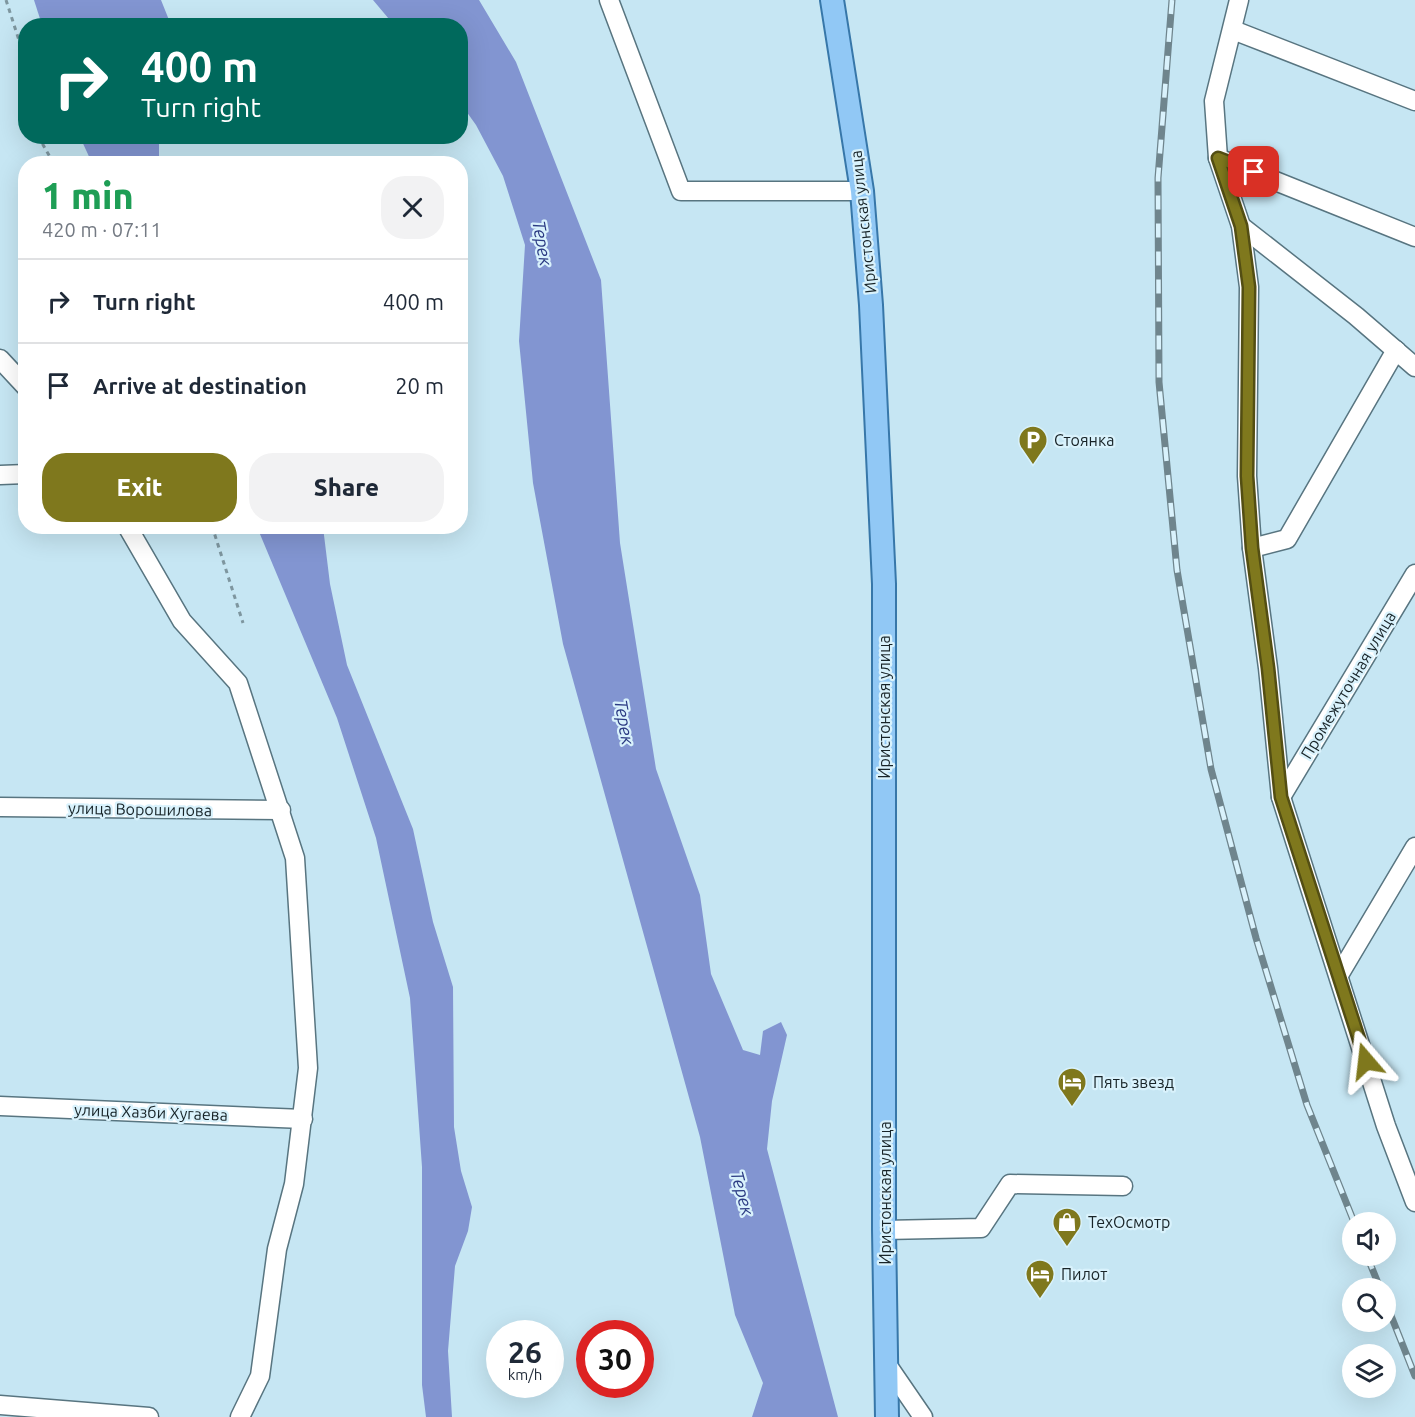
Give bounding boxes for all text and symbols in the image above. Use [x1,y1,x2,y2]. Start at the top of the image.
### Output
icon: right [42,42,120,120]
text: 400 m [141,43,258,90]
text: Turn right [141,92,261,122]
pin [1228,146,1279,197]
street label: Иристонская улица [847,150,879,294]
icon: arrive [1237,155,1270,188]
text: 1 min [42,175,134,216]
button: close [381,176,444,239]
text: 420 m · 07:11 [42,218,162,241]
water label: Терек [529,219,557,268]
icon: right [42,285,75,318]
text: Turn right [93,289,195,314]
text: 400 m [383,289,444,314]
icon: arrive [42,369,75,402]
text: Arrive at destination [93,373,307,398]
text: 20 m [395,373,444,398]
parking icon: Стоянка [1017,424,1049,466]
place label: Стоянка [1054,431,1114,449]
button: Exit [42,453,237,522]
button: Share [249,453,444,522]
street label: Промежуточная улица [1297,608,1399,762]
street label: Иристонская улица [875,635,893,779]
water label: Терек [611,698,639,747]
street label: улица Ворошилова [68,799,212,819]
position arrow [1334,1029,1398,1093]
hotel icon: Пять звезд [1056,1066,1088,1108]
place label: Пять звезд [1093,1073,1174,1091]
street label: улица Хазби Хугаева [74,1100,228,1124]
street label: Иристонская улица [876,1121,894,1265]
water label: Терек [727,1168,759,1218]
shop icon: ТехОсмотр [1051,1206,1083,1248]
map controls [1342,1212,1396,1398]
button: sound [1342,1212,1396,1266]
place label: ТехОсмотр [1088,1213,1170,1231]
hotel icon: Пилот [1024,1258,1056,1300]
place label: Пилот [1061,1265,1107,1283]
button: search [1342,1278,1396,1332]
speed limit sign: 30 [576,1320,654,1398]
text: 26 [508,1335,542,1369]
button: layers [1342,1344,1396,1398]
text: km/h [508,1366,542,1383]

